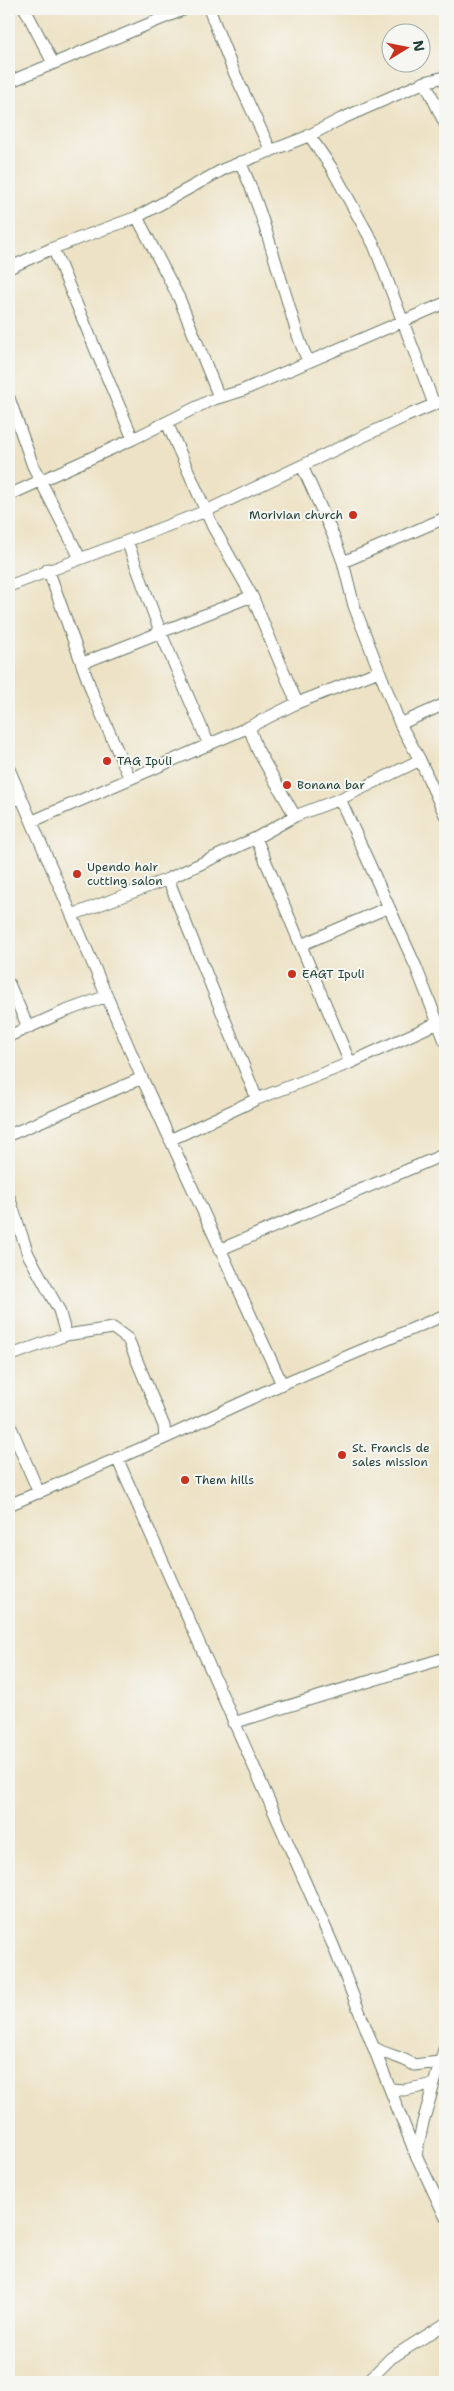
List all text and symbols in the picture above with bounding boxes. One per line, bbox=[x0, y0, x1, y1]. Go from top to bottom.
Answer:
north arrow bbox=[382, 22, 432, 72]
text: N bbox=[409, 39, 429, 53]
place label: Morivian church bbox=[249, 507, 343, 523]
marker: Morivian church bbox=[347, 509, 359, 521]
place label: TAG Ipuli bbox=[117, 753, 172, 769]
marker: TAG Ipuli bbox=[101, 755, 113, 767]
place label: Bonana bar bbox=[297, 777, 365, 793]
marker: Bonana bar bbox=[281, 779, 293, 791]
place label: Upendo hair cutting salon bbox=[87, 859, 163, 889]
marker: Upendo hair cutting salon bbox=[71, 868, 83, 880]
place label: EAGT Ipuli bbox=[302, 966, 365, 982]
marker: EAGT Ipuli bbox=[286, 968, 298, 980]
place label: St. Francis de sales mission bbox=[352, 1440, 430, 1470]
marker: St. Francis de sales mission bbox=[336, 1449, 348, 1461]
place label: Them hills bbox=[195, 1472, 254, 1488]
marker: Them hills bbox=[179, 1474, 191, 1486]

